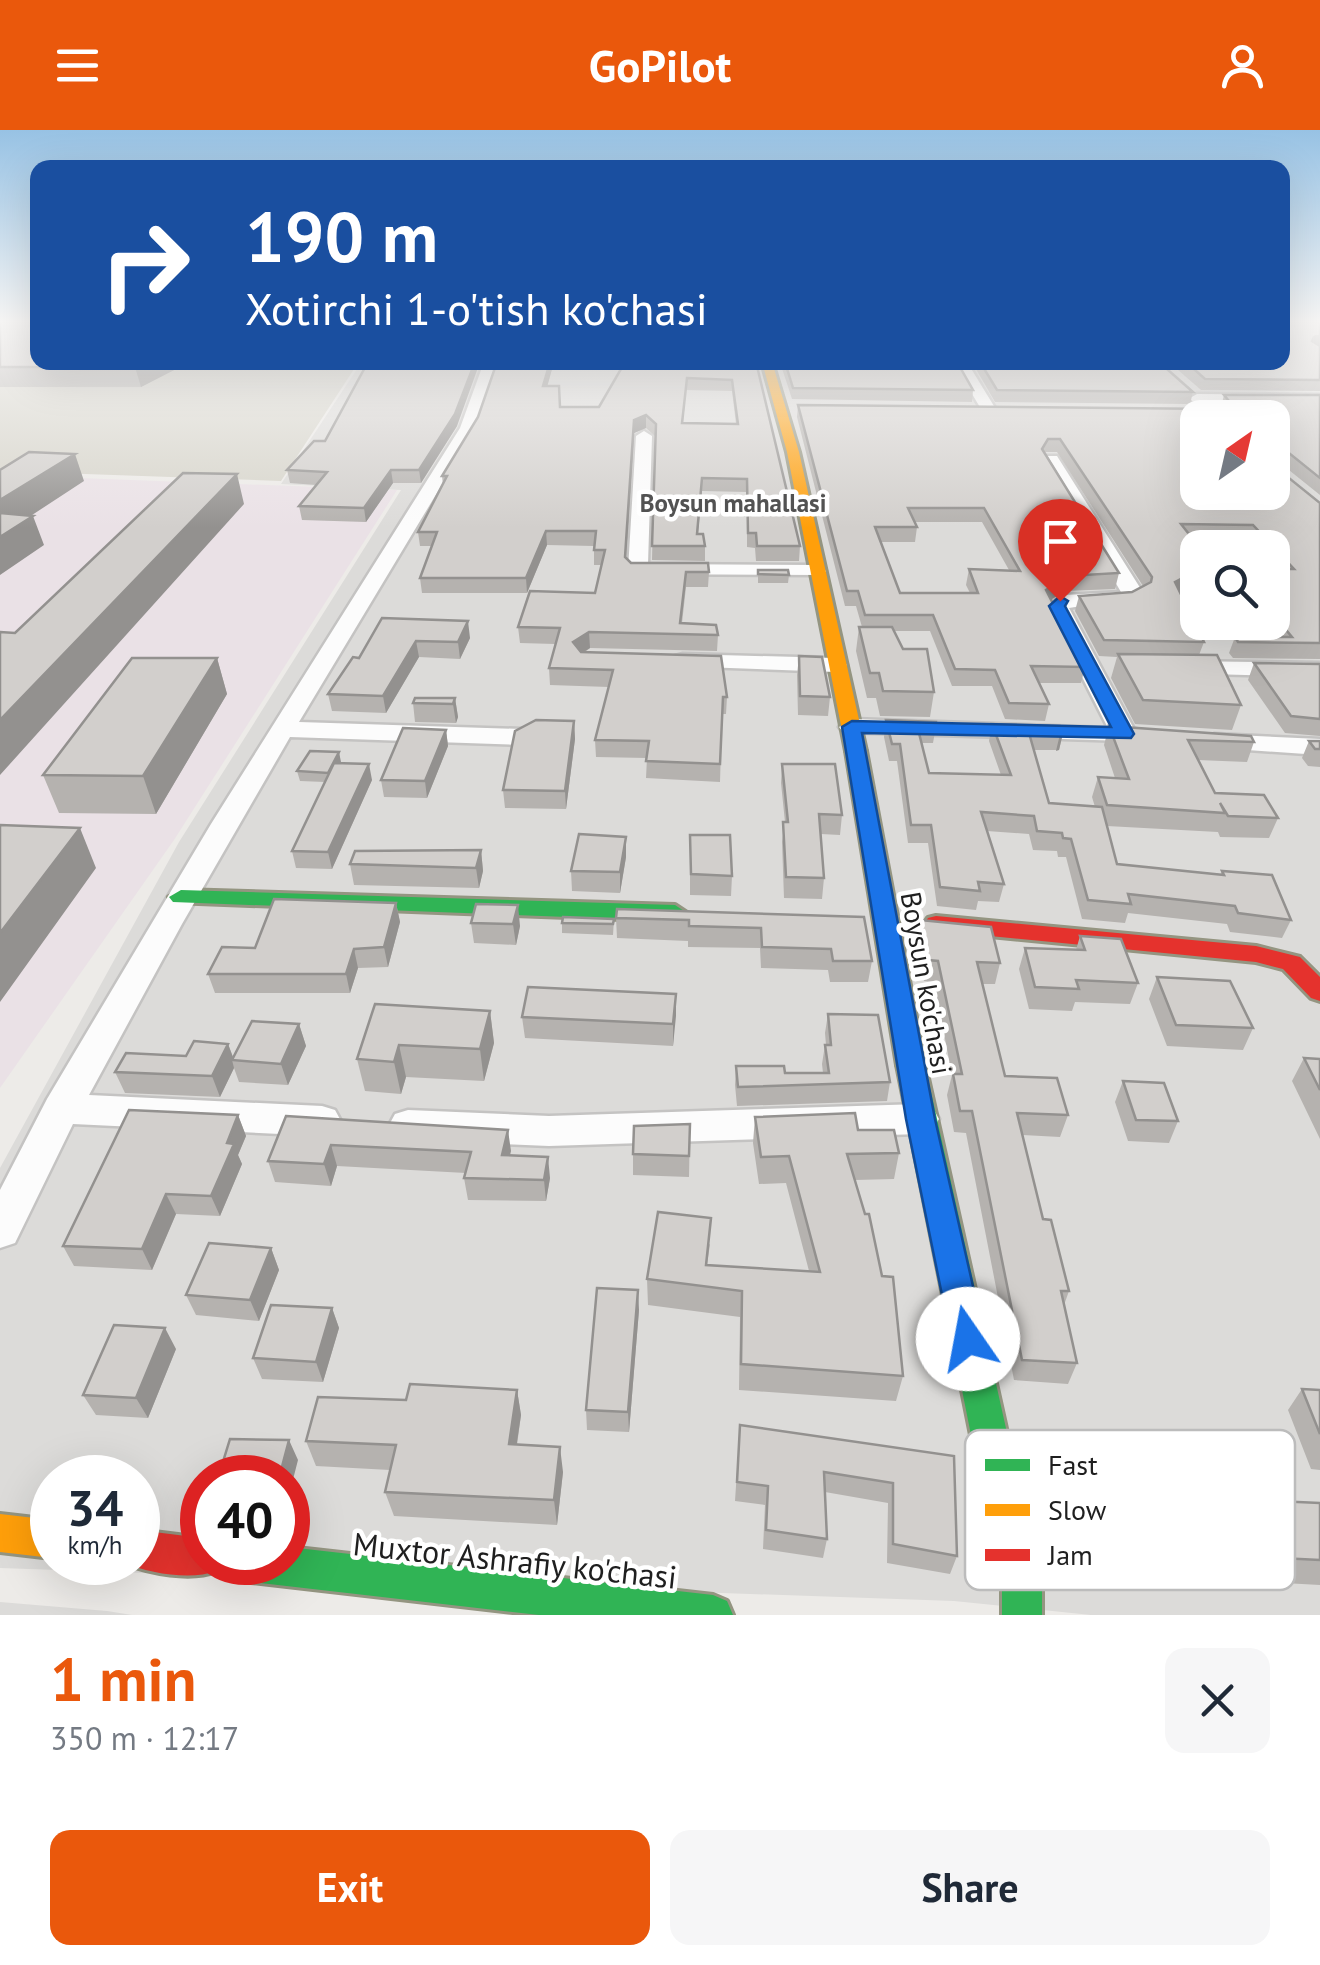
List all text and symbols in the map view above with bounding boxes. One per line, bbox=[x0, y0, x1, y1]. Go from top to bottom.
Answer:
text: GoPilot bbox=[589, 36, 731, 94]
icon: menu bbox=[50, 38, 105, 93]
icon: person bbox=[1215, 38, 1270, 93]
text: 190 m bbox=[245, 191, 438, 281]
icon: right bbox=[80, 200, 210, 330]
text: Xotirchi 1-o'tish ko'chasi bbox=[245, 279, 708, 337]
north arrow bbox=[1180, 400, 1290, 510]
map controls bbox=[1180, 400, 1290, 640]
district label: Boysun mahallasi bbox=[640, 487, 826, 519]
pin bbox=[1018, 499, 1103, 602]
icon: arrive bbox=[1033, 514, 1088, 569]
button: search bbox=[1180, 530, 1290, 640]
street label: Boysun ko'chasi bbox=[893, 889, 961, 1077]
position arrow bbox=[916, 1287, 1020, 1391]
legend bbox=[965, 1430, 1295, 1590]
text: Fast bbox=[1048, 1446, 1098, 1483]
speed limit sign: 40 bbox=[180, 1455, 310, 1585]
text: 34 bbox=[67, 1475, 123, 1540]
text: Slow bbox=[1048, 1491, 1107, 1528]
street label: Muxtor Ashrafiy ko'chasi bbox=[351, 1522, 679, 1598]
text: km/h bbox=[68, 1529, 122, 1561]
text: Jam bbox=[1047, 1536, 1093, 1573]
text: 1 min bbox=[50, 1640, 196, 1718]
button: close bbox=[1165, 1648, 1270, 1753]
text: 350 m · 12:17 bbox=[50, 1717, 239, 1759]
button: Exit bbox=[50, 1830, 650, 1945]
button: Share bbox=[670, 1830, 1270, 1945]

